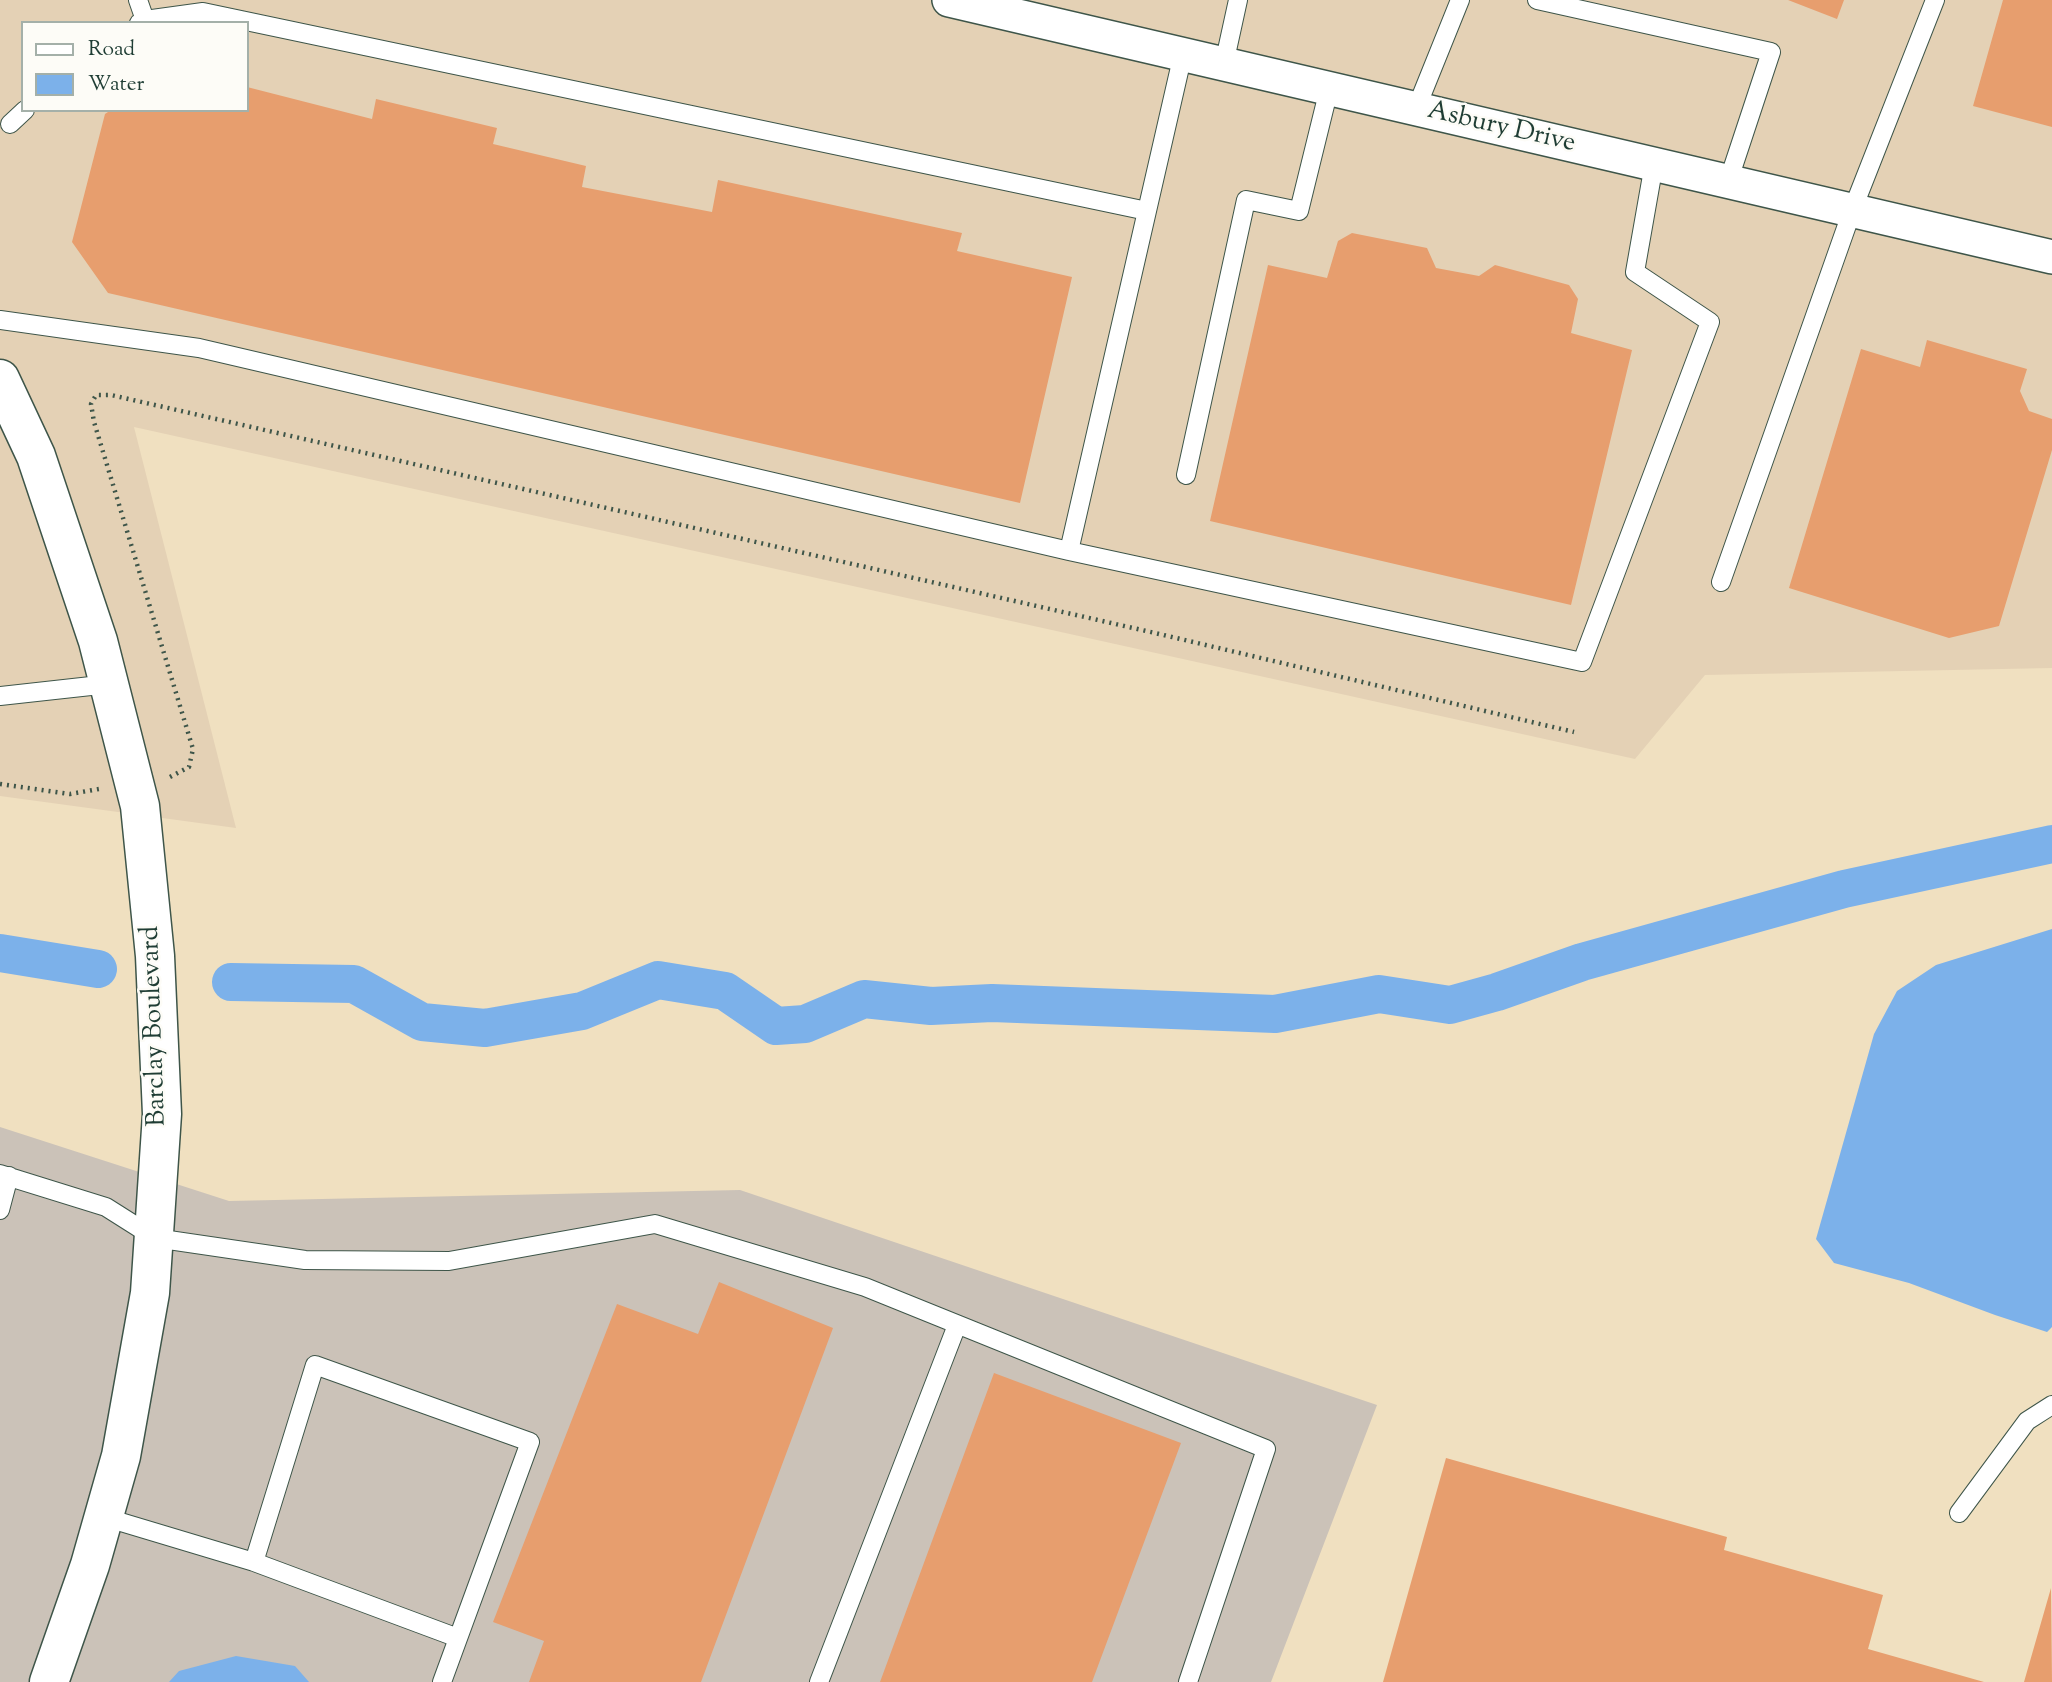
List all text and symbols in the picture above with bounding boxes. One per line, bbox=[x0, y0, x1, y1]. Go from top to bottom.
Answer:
legend bbox=[21, 21, 248, 112]
text: Road bbox=[88, 35, 135, 65]
text: Water bbox=[88, 70, 144, 100]
street label: Asbury Drive bbox=[1424, 97, 1578, 161]
street label: Barclay Boulevard bbox=[137, 925, 175, 1127]

